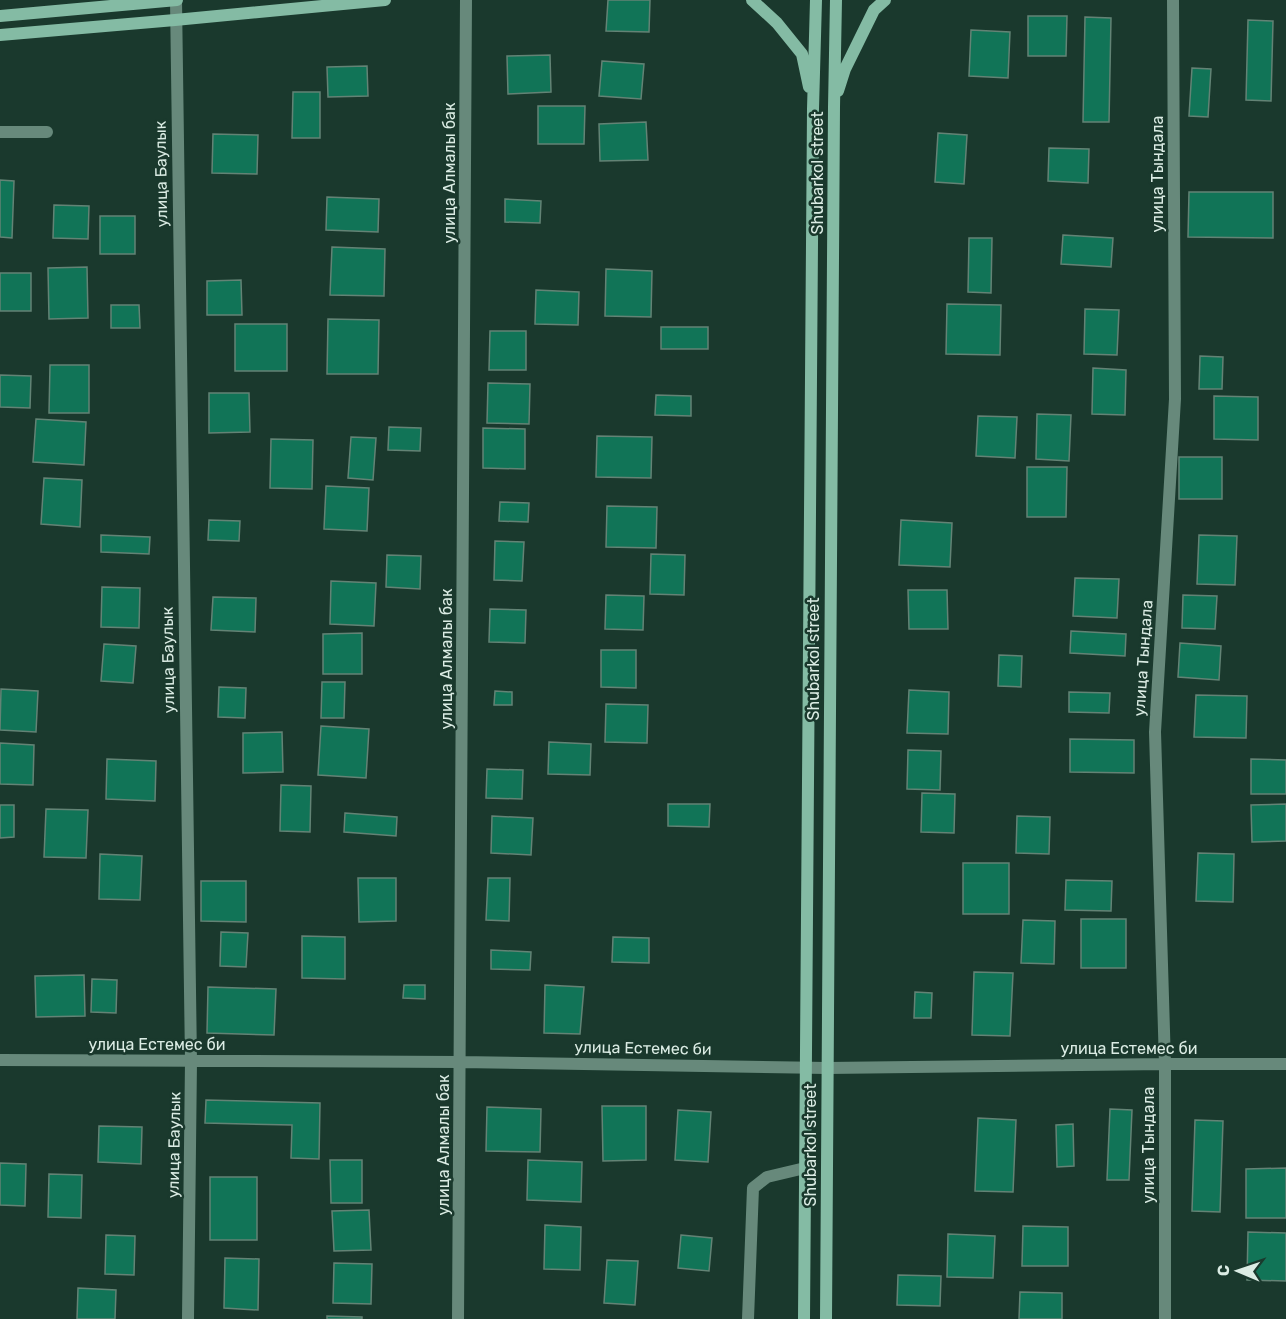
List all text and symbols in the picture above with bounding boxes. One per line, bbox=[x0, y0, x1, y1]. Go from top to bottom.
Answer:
street label: улица Алмалы бак bbox=[440, 102, 459, 243]
street label: Shubarkol street bbox=[808, 111, 827, 235]
street label: улица Тындала bbox=[1148, 116, 1167, 232]
street label: улица Баулык bbox=[151, 120, 171, 227]
street label: улица Алмалы бак bbox=[437, 588, 456, 729]
street label: Shubarkol street bbox=[804, 597, 823, 721]
street label: улица Тындала bbox=[1129, 599, 1157, 717]
street label: улица Баулык bbox=[158, 606, 178, 713]
street label: улица Естемес би bbox=[88, 1035, 226, 1054]
street label: улица Естемес би bbox=[574, 1037, 712, 1059]
street label: улица Естемес би bbox=[1060, 1039, 1198, 1058]
street label: улица Алмалы бак bbox=[434, 1074, 453, 1215]
street label: Shubarkol street bbox=[801, 1083, 820, 1207]
street label: улица Тындала bbox=[1139, 1087, 1158, 1203]
street label: улица Баулык bbox=[164, 1091, 184, 1198]
north arrow bbox=[1208, 1241, 1268, 1301]
text: С bbox=[1214, 1265, 1233, 1276]

